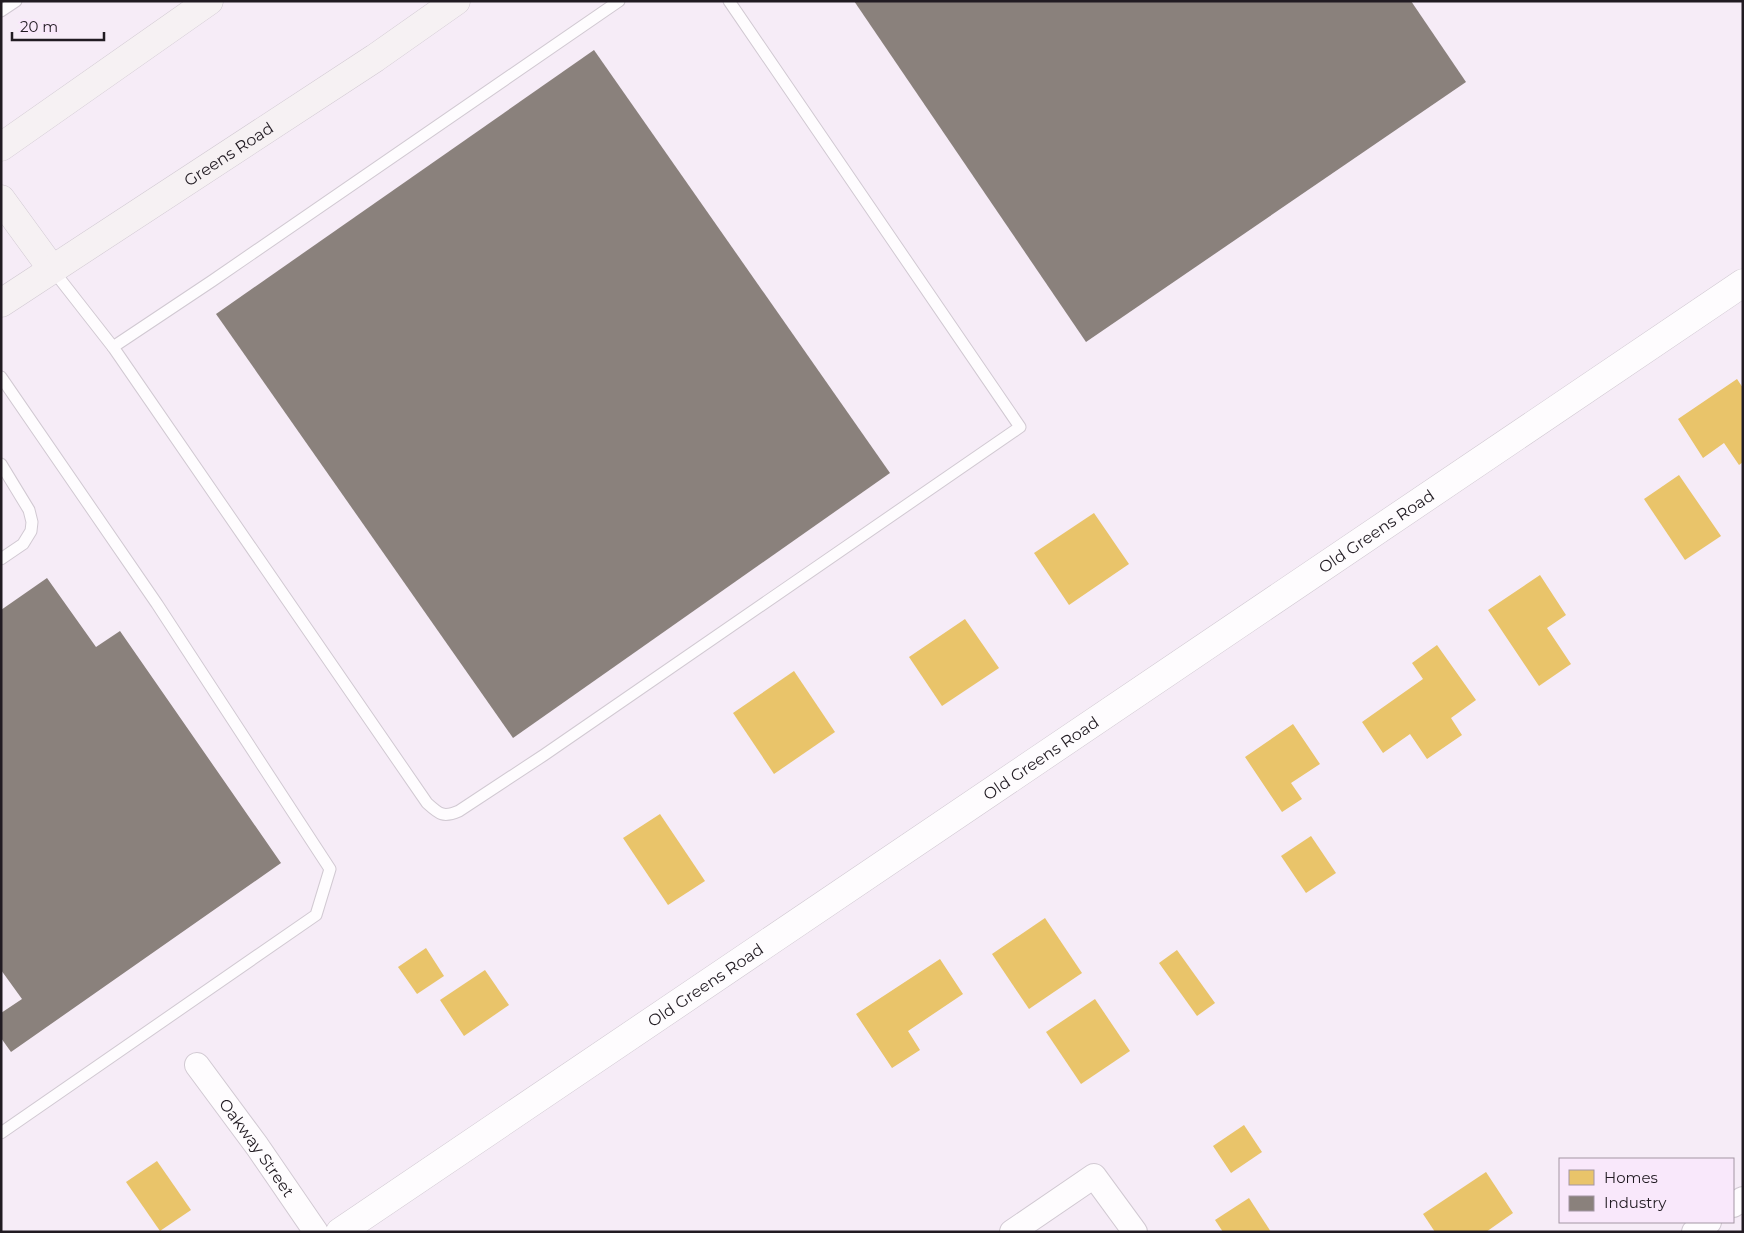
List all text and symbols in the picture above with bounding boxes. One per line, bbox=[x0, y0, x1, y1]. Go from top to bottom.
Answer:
scale bar bbox=[12, 10, 105, 42]
text: 20 m bbox=[20, 17, 58, 36]
street label: Greens Road bbox=[180, 118, 277, 190]
street label: Old Greens Road bbox=[1315, 485, 1438, 577]
street label: Old Greens Road bbox=[979, 712, 1102, 804]
street label: Old Greens Road bbox=[644, 939, 767, 1031]
street label: Oakway Street bbox=[215, 1095, 299, 1201]
legend bbox=[1559, 1158, 1734, 1223]
text: Homes bbox=[1604, 1168, 1658, 1187]
text: Industry bbox=[1604, 1193, 1667, 1212]

